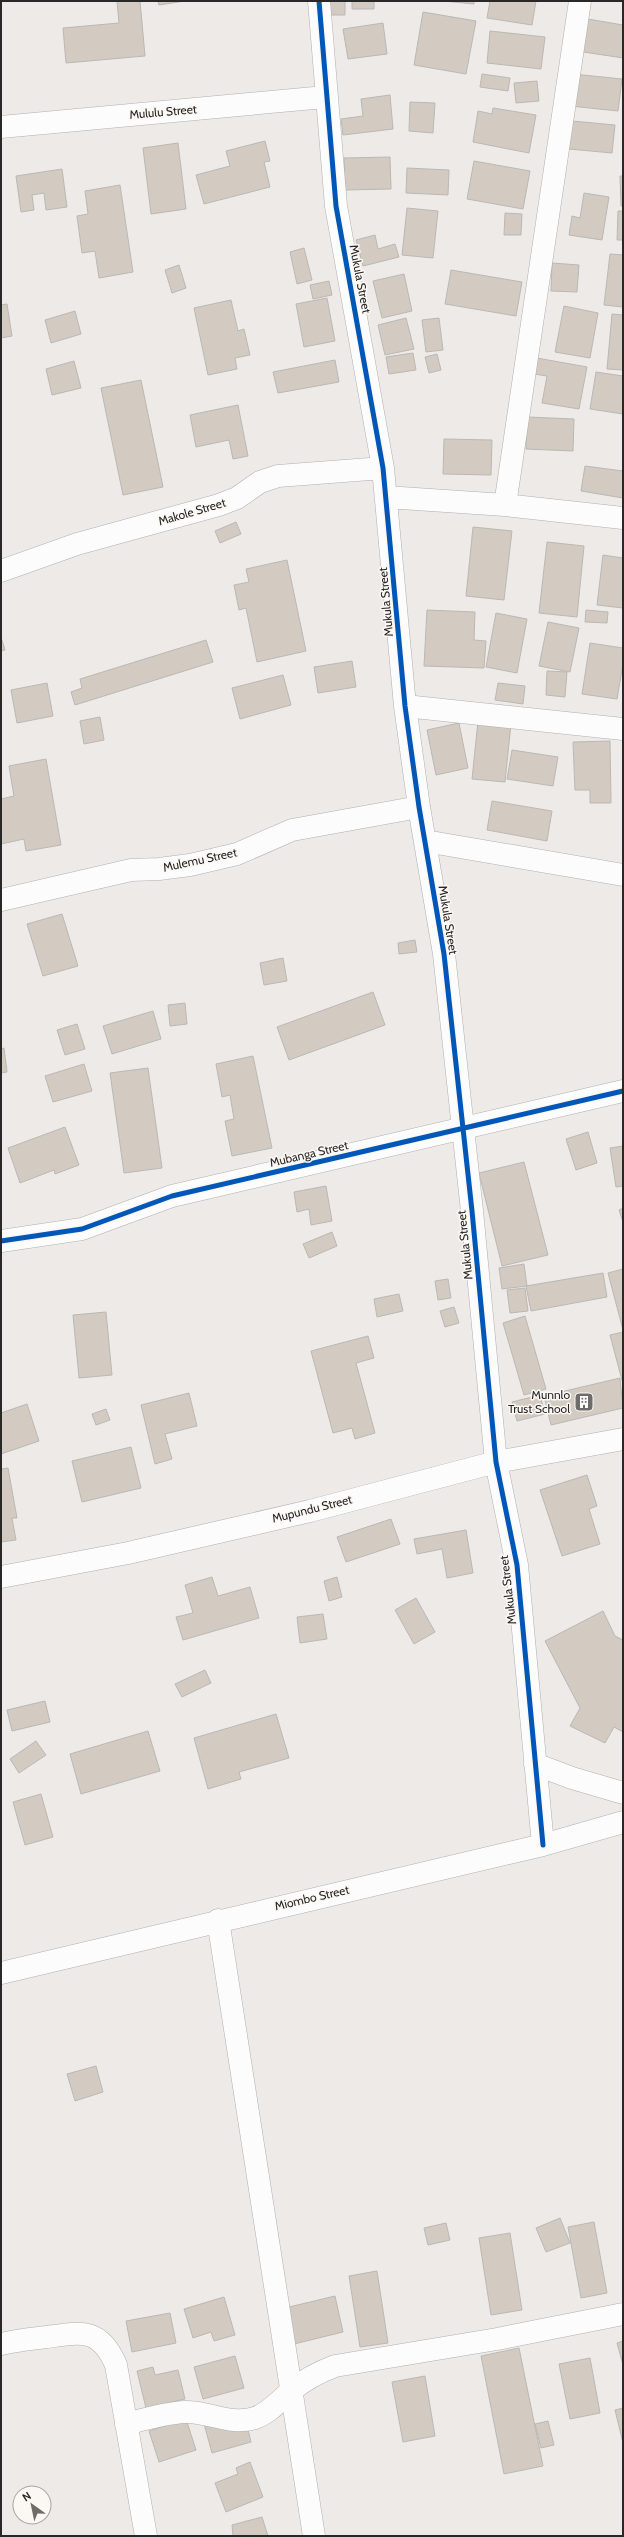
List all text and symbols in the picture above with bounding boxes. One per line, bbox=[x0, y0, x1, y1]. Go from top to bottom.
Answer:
street label: Mululu Street bbox=[129, 101, 197, 122]
street label: Mukula Street bbox=[346, 243, 375, 315]
street label: Makole Street bbox=[156, 495, 227, 528]
street label: Mukula Street bbox=[375, 567, 396, 637]
street label: Mulemu Street bbox=[162, 844, 238, 875]
street label: Mukula Street bbox=[436, 884, 461, 956]
street label: Mubanga Street bbox=[268, 1137, 350, 1170]
street label: Mukula Street bbox=[453, 1210, 476, 1280]
place label: Munnlo Trust School bbox=[508, 1387, 570, 1416]
building icon: Munnlo Trust School bbox=[573, 1391, 595, 1413]
street label: Mupundu Street bbox=[270, 1491, 354, 1526]
street label: Mukula Street bbox=[496, 1555, 519, 1626]
street label: Miombo Street bbox=[273, 1882, 351, 1913]
north arrow bbox=[12, 2485, 52, 2525]
text: N bbox=[19, 2489, 34, 2505]

